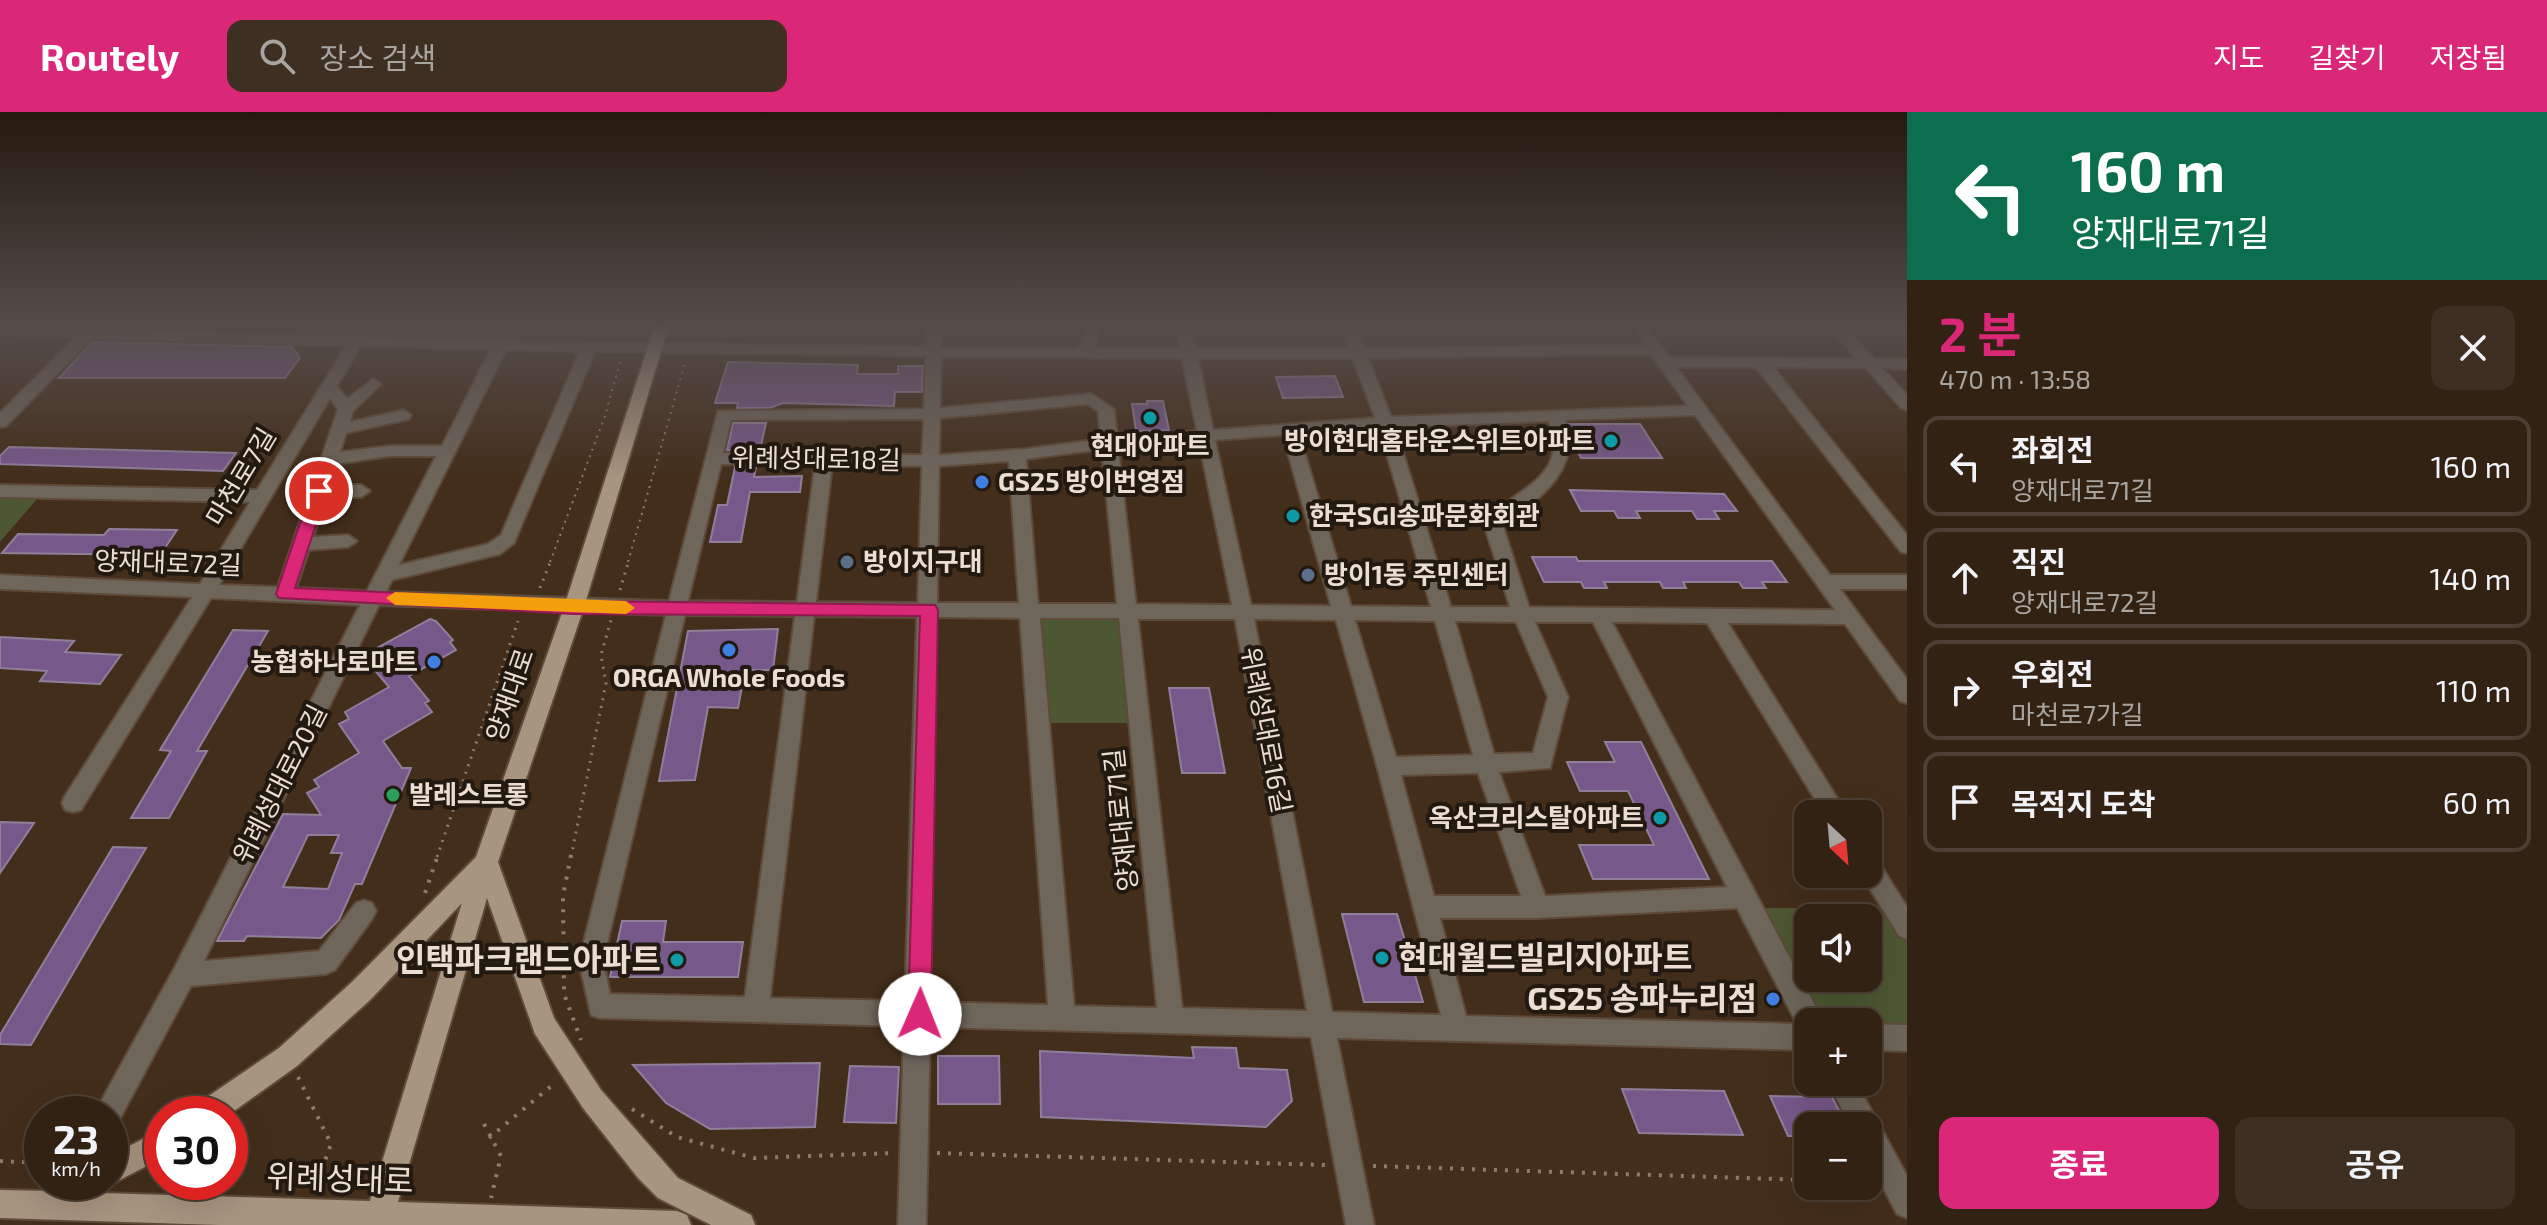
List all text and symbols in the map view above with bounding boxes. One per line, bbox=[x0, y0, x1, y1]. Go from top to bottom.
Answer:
search box bbox=[227, 20, 787, 92]
text: Routely bbox=[40, 33, 179, 79]
icon: search bbox=[255, 34, 299, 78]
text: 장소 검색 bbox=[319, 39, 436, 75]
text: 지도 bbox=[2213, 40, 2264, 74]
text: 길찾기 bbox=[2308, 40, 2386, 74]
text: 저장됨 bbox=[2430, 40, 2507, 74]
text: 160 m bbox=[2071, 136, 2225, 203]
icon: left bbox=[1939, 144, 2043, 248]
text: 양재대로71길 bbox=[2071, 210, 2269, 253]
text: 2 분 bbox=[1939, 304, 2021, 362]
button: close bbox=[2431, 306, 2515, 390]
text: 470 m · 13:58 bbox=[1939, 363, 2091, 394]
marker: 현대아파트 bbox=[1141, 409, 1159, 427]
street label: 마천로7길 bbox=[198, 422, 281, 531]
place label: 방이현대홈타운스위트아파트 bbox=[1284, 424, 1595, 455]
place label: 현대아파트 bbox=[1090, 429, 1210, 460]
text: 좌회전 bbox=[2011, 431, 2094, 467]
marker: 방이현대홈타운스위트아파트 bbox=[1602, 432, 1620, 450]
street label: 위례성대로18길 bbox=[731, 441, 901, 474]
icon: left bbox=[1943, 444, 1987, 488]
text: 160 m bbox=[2431, 448, 2511, 484]
pin bbox=[285, 457, 353, 525]
place label: GS25 방이번영점 bbox=[998, 465, 1185, 496]
icon: arrive bbox=[297, 469, 341, 513]
marker: GS25 방이번영점 bbox=[973, 473, 991, 491]
text: 양재대로71길 bbox=[2011, 474, 2154, 505]
place label: 한국SGI송파문화회관 bbox=[1309, 499, 1540, 530]
marker: 한국SGI송파문화회관 bbox=[1284, 507, 1302, 525]
street label: 양재대로72길 bbox=[94, 543, 242, 580]
text: 직진 bbox=[2011, 543, 2066, 579]
place label: 방이지구대 bbox=[863, 545, 983, 576]
marker: 방이지구대 bbox=[838, 553, 856, 571]
icon: ahead bbox=[1943, 556, 1987, 600]
place label: 방이1동 주민센터 bbox=[1324, 558, 1508, 589]
text: 140 m bbox=[2430, 560, 2511, 596]
marker: 방이1동 주민센터 bbox=[1299, 566, 1317, 584]
text: 양재대로72길 bbox=[2011, 586, 2159, 617]
marker: ORGA Whole Foods bbox=[720, 641, 738, 659]
street label: 양재대로 bbox=[478, 644, 539, 745]
street label: 위례성대로16길 bbox=[1236, 644, 1299, 815]
place label: 농협하나로마트 bbox=[251, 645, 418, 676]
marker: 농협하나로마트 bbox=[425, 653, 443, 671]
text: 우회전 bbox=[2011, 655, 2094, 691]
place label: ORGA Whole Foods bbox=[613, 661, 845, 692]
icon: right bbox=[1943, 668, 1987, 712]
text: 110 m bbox=[2436, 672, 2511, 708]
text: 마천로7가길 bbox=[2011, 698, 2144, 729]
street label: 위례성대로20길 bbox=[225, 699, 332, 868]
street label: 양재대로71길 bbox=[1097, 747, 1142, 893]
place label: 발레스트롱 bbox=[409, 778, 529, 809]
icon: arrive bbox=[1943, 780, 1987, 824]
text: 60 m bbox=[2443, 784, 2511, 820]
text: 목적지 도착 bbox=[2011, 785, 2155, 821]
marker: 발레스트롱 bbox=[384, 786, 402, 804]
north arrow bbox=[1794, 800, 1882, 888]
map controls bbox=[1794, 800, 1882, 1200]
place label: 옥산크리스탈아파트 bbox=[1429, 801, 1644, 832]
marker: 옥산크리스탈아파트 bbox=[1651, 809, 1669, 827]
button: sound bbox=[1794, 904, 1882, 992]
place label: 현대월드빌리지아파트 bbox=[1398, 937, 1692, 975]
place label: 인택파크랜드아파트 bbox=[396, 939, 661, 977]
marker: 현대월드빌리지아파트 bbox=[1373, 949, 1391, 967]
marker: 인택파크랜드아파트 bbox=[668, 951, 686, 969]
position arrow bbox=[878, 972, 962, 1056]
place label: GS25 송파누리점 bbox=[1527, 978, 1757, 1016]
marker: GS25 송파누리점 bbox=[1764, 990, 1782, 1008]
button: + bbox=[1794, 1008, 1882, 1096]
speed limit sign: 30 bbox=[144, 1096, 248, 1200]
button: − bbox=[1794, 1112, 1882, 1200]
text: 23 bbox=[53, 1114, 99, 1162]
button: 종료 bbox=[1939, 1117, 2219, 1209]
button: 공유 bbox=[2235, 1117, 2515, 1209]
street label: 위례성대로 bbox=[266, 1155, 414, 1199]
text: km/h bbox=[51, 1156, 101, 1180]

